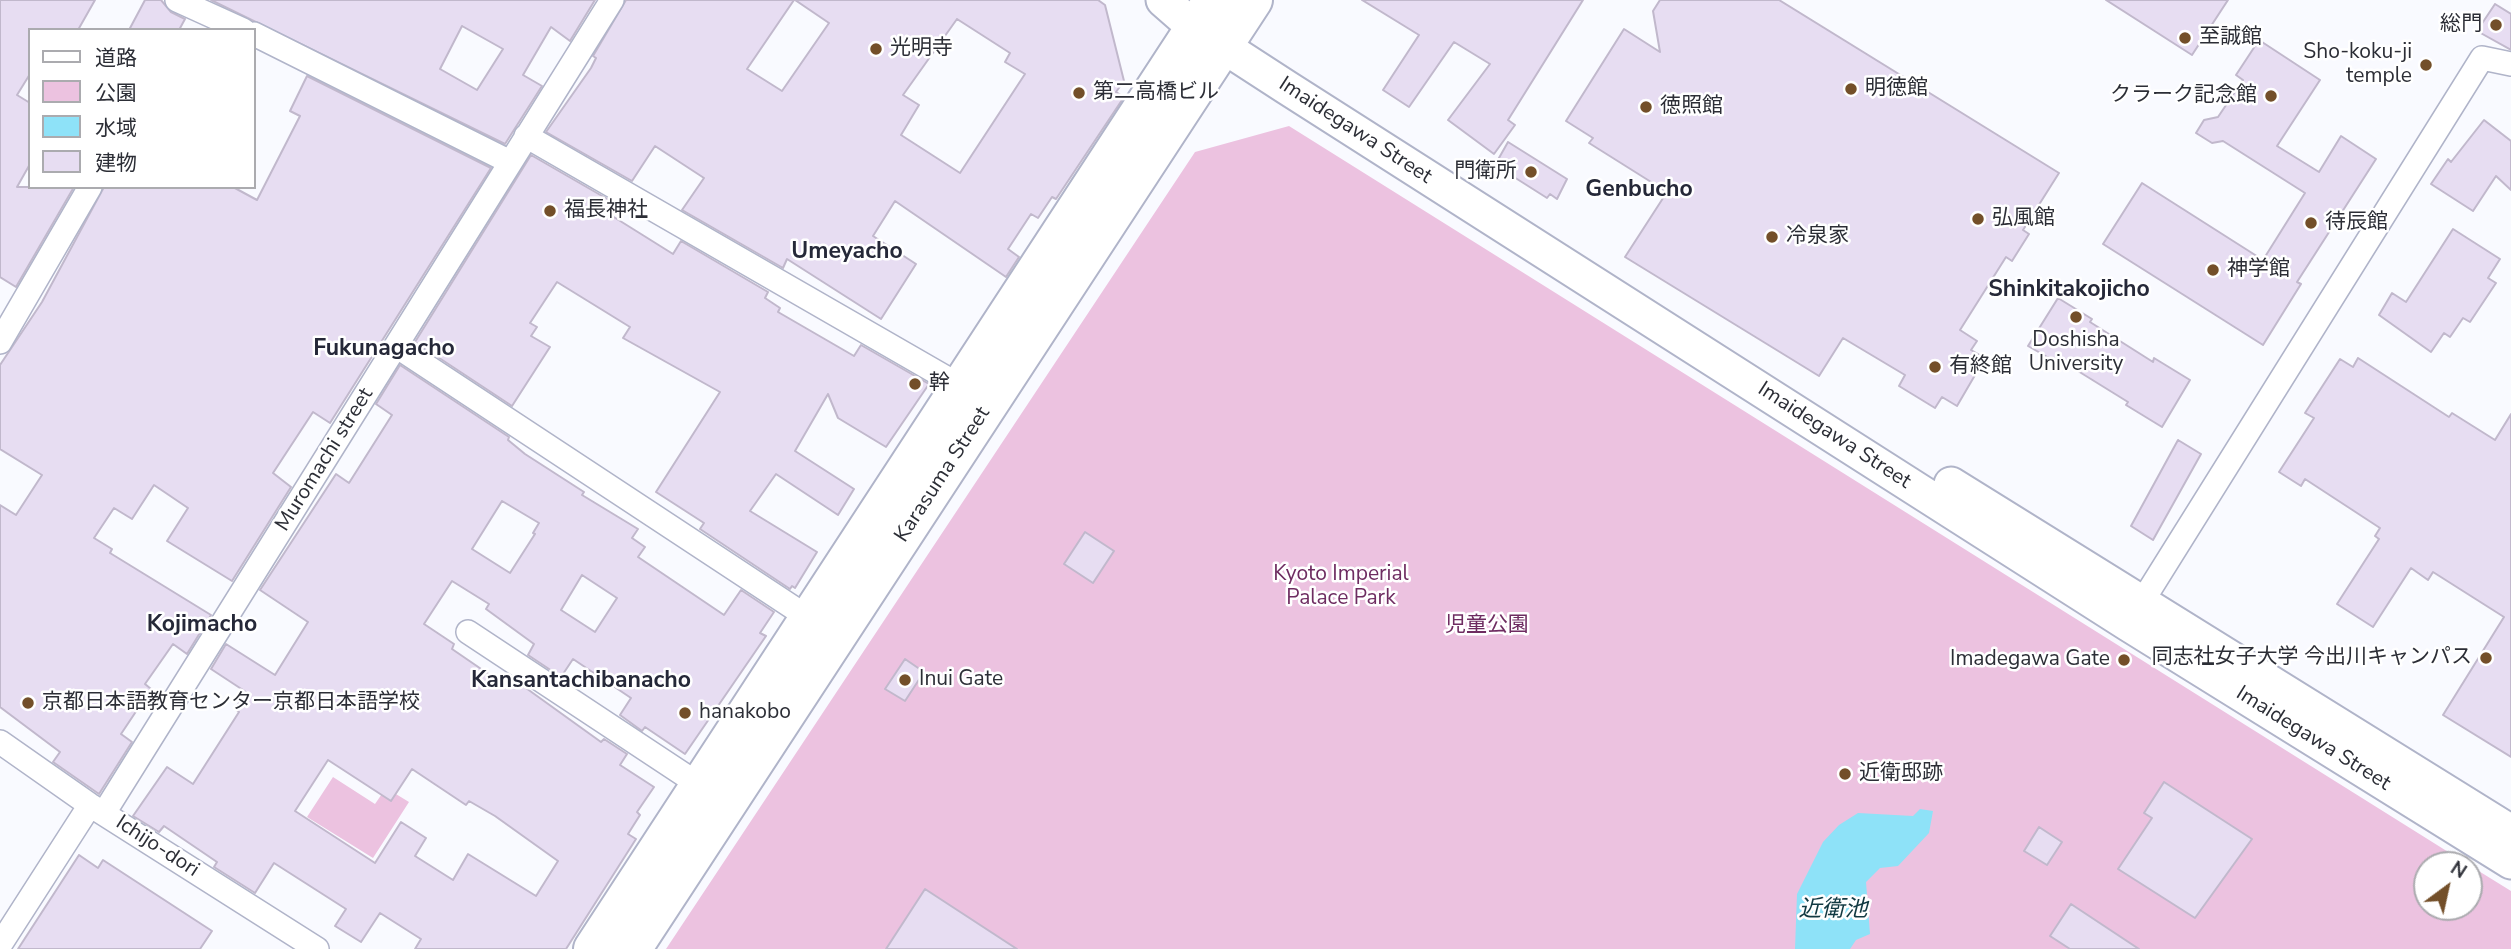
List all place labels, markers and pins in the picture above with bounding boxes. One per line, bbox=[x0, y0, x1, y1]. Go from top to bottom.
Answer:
place label: 総門 bbox=[2440, 12, 2482, 38]
marker: 総門 bbox=[2488, 17, 2504, 33]
place label: 至誠館 bbox=[2199, 25, 2262, 51]
marker: 至誠館 bbox=[2177, 30, 2193, 46]
place label: 光明寺 bbox=[890, 36, 953, 62]
place label: Sho-koku-ji temple bbox=[2303, 40, 2412, 90]
marker: 光明寺 bbox=[868, 41, 884, 57]
marker: Sho-koku-ji temple bbox=[2418, 57, 2434, 73]
place label: 明徳館 bbox=[1865, 76, 1928, 102]
place label: 第二高橋ビル bbox=[1093, 80, 1219, 106]
marker: 明徳館 bbox=[1843, 81, 1859, 97]
place label: クラーク記念館 bbox=[2110, 83, 2257, 109]
marker: 第二高橋ビル bbox=[1071, 85, 1087, 101]
marker: クラーク記念館 bbox=[2263, 88, 2279, 104]
place label: 徳照館 bbox=[1660, 94, 1723, 120]
marker: 徳照館 bbox=[1638, 99, 1654, 115]
place label: 門衛所 bbox=[1454, 159, 1517, 185]
marker: 門衛所 bbox=[1523, 164, 1539, 180]
place label: 福長神社 bbox=[564, 198, 648, 224]
marker: 福長神社 bbox=[542, 203, 558, 219]
place label: 弘風館 bbox=[1992, 206, 2055, 232]
place label: 待辰館 bbox=[2325, 210, 2388, 236]
marker: 弘風館 bbox=[1970, 211, 1986, 227]
marker: 待辰館 bbox=[2303, 215, 2319, 231]
place label: 冷泉家 bbox=[1786, 224, 1849, 250]
marker: 冷泉家 bbox=[1764, 229, 1780, 245]
place label: 神学館 bbox=[2227, 257, 2290, 283]
marker: 神学館 bbox=[2205, 262, 2221, 278]
marker: Doshisha University bbox=[2068, 309, 2084, 325]
place label: Doshisha University bbox=[2029, 328, 2123, 378]
place label: 有終館 bbox=[1949, 354, 2012, 380]
marker: 有終館 bbox=[1927, 359, 1943, 375]
place label: 幹 bbox=[929, 371, 950, 397]
marker: 幹 bbox=[907, 376, 923, 392]
place label: 同志社女子大学 今出川キャンパス bbox=[2152, 645, 2472, 671]
place label: Imadegawa Gate bbox=[1950, 647, 2110, 673]
marker: 同志社女子大学 今出川キャンパス bbox=[2478, 650, 2494, 666]
marker: Imadegawa Gate bbox=[2116, 652, 2132, 668]
place label: Inui Gate bbox=[919, 667, 1003, 693]
marker: Inui Gate bbox=[897, 672, 913, 688]
place label: 京都日本語教育センター京都日本語学校 bbox=[42, 690, 420, 716]
marker: 京都日本語教育センター京都日本語学校 bbox=[20, 695, 36, 711]
place label: hanakobo bbox=[699, 700, 791, 726]
marker: hanakobo bbox=[677, 705, 693, 721]
place label: 近衛邸跡 bbox=[1859, 761, 1943, 787]
marker: 近衛邸跡 bbox=[1837, 766, 1853, 782]

